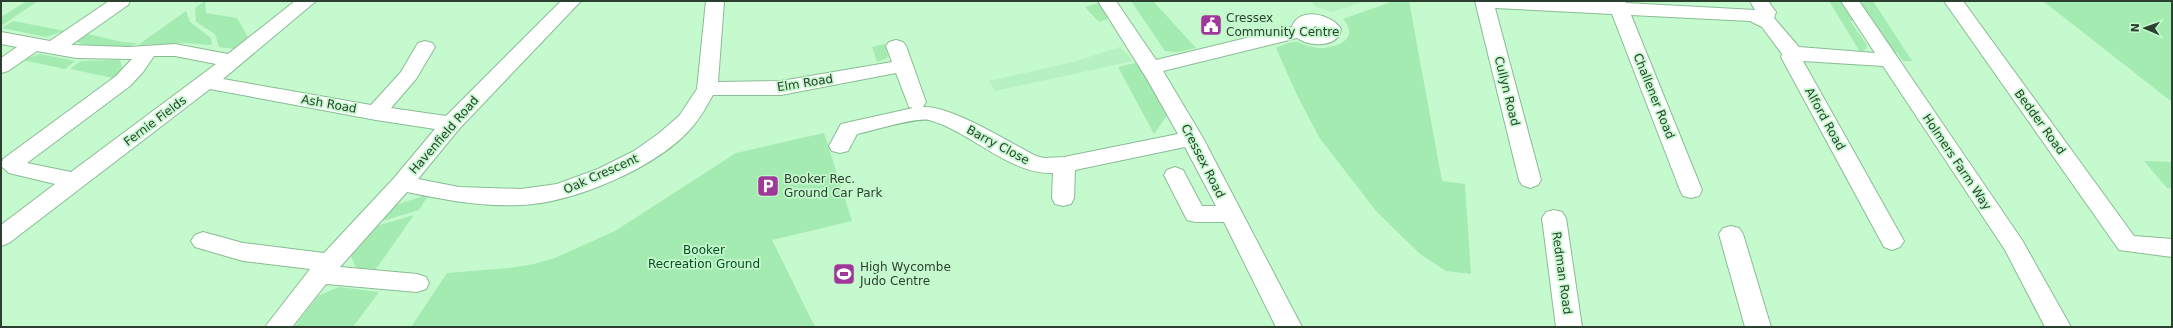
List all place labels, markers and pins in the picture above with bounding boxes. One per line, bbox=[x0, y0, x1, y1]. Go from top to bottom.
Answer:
place label: Cressex Community Centre bbox=[1226, 11, 1339, 39]
public building icon: Cressex Community Centre bbox=[1198, 12, 1224, 38]
place label: Booker Rec. Ground Car Park bbox=[784, 172, 882, 200]
parking icon: Booker Rec. Ground Car Park bbox=[755, 173, 781, 199]
place label: High Wycombe Judo Centre bbox=[859, 260, 951, 288]
sports icon: High Wycombe Judo Centre bbox=[831, 261, 857, 287]

